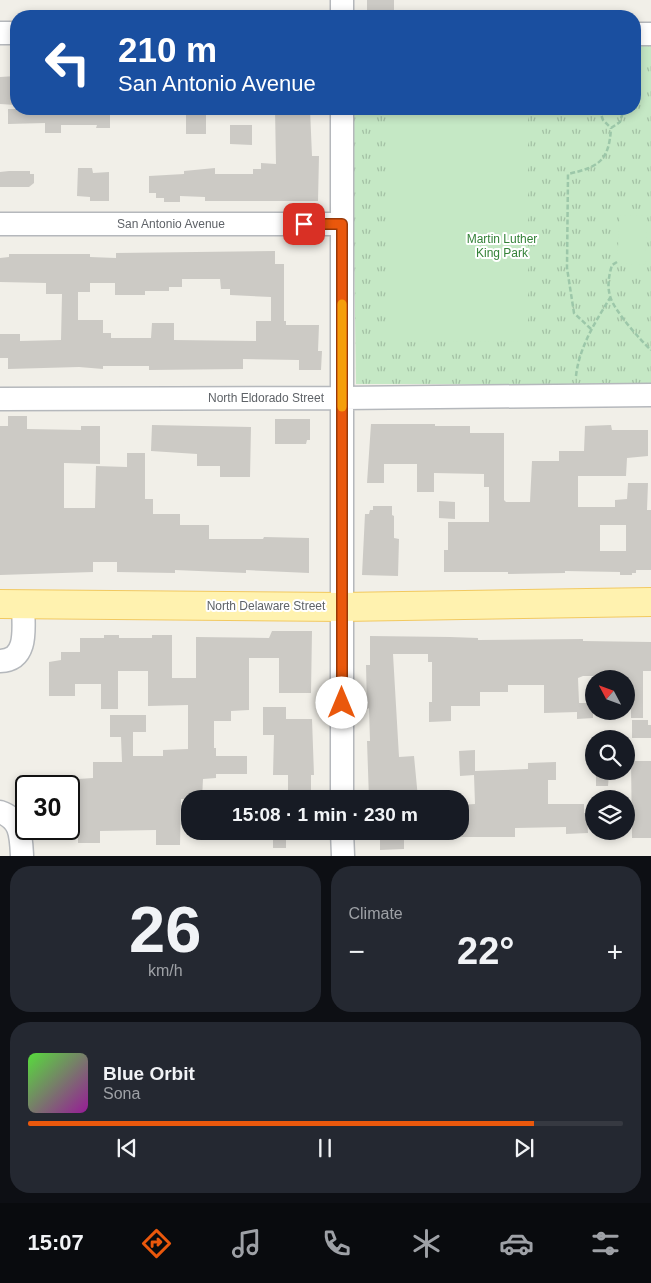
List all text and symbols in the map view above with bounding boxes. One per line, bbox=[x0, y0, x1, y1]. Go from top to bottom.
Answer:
icon: left bbox=[35, 30, 100, 95]
text: 210 m bbox=[118, 30, 217, 69]
text: San Antonio Avenue bbox=[118, 71, 316, 96]
pin bbox=[283, 203, 325, 245]
icon: arrive bbox=[290, 210, 318, 238]
street label: San Antonio Avenue bbox=[117, 217, 225, 231]
park label: Martin Luther King Park bbox=[467, 232, 537, 260]
street label: North Eldorado Street bbox=[208, 391, 325, 405]
street label: North Delaware Street bbox=[207, 599, 326, 613]
north arrow bbox=[585, 670, 635, 720]
map controls bbox=[585, 670, 635, 840]
position arrow bbox=[315, 676, 367, 728]
button: search bbox=[585, 730, 635, 780]
speed limit sign: 30 bbox=[15, 775, 80, 840]
button: layers bbox=[585, 790, 635, 840]
text: 15:08 · 1 min · 230 m bbox=[232, 804, 418, 825]
text: 26 bbox=[129, 893, 201, 966]
text: Climate bbox=[349, 905, 403, 922]
text: 22° bbox=[457, 930, 514, 972]
text: − bbox=[349, 936, 365, 967]
text: + bbox=[607, 936, 623, 967]
text: km/h bbox=[148, 962, 183, 979]
text: Blue Orbit bbox=[103, 1063, 195, 1084]
text: Sona bbox=[103, 1085, 140, 1102]
icon: previous bbox=[113, 1134, 141, 1162]
icon: pause bbox=[311, 1134, 339, 1162]
icon: next bbox=[510, 1134, 538, 1162]
icon: directions bbox=[139, 1226, 174, 1261]
icon: music bbox=[229, 1226, 264, 1261]
icon: phone bbox=[319, 1226, 354, 1261]
icon: climate bbox=[409, 1226, 444, 1261]
icon: car bbox=[499, 1226, 534, 1261]
icon: filters bbox=[588, 1226, 623, 1261]
text: 15:07 bbox=[27, 1230, 84, 1255]

